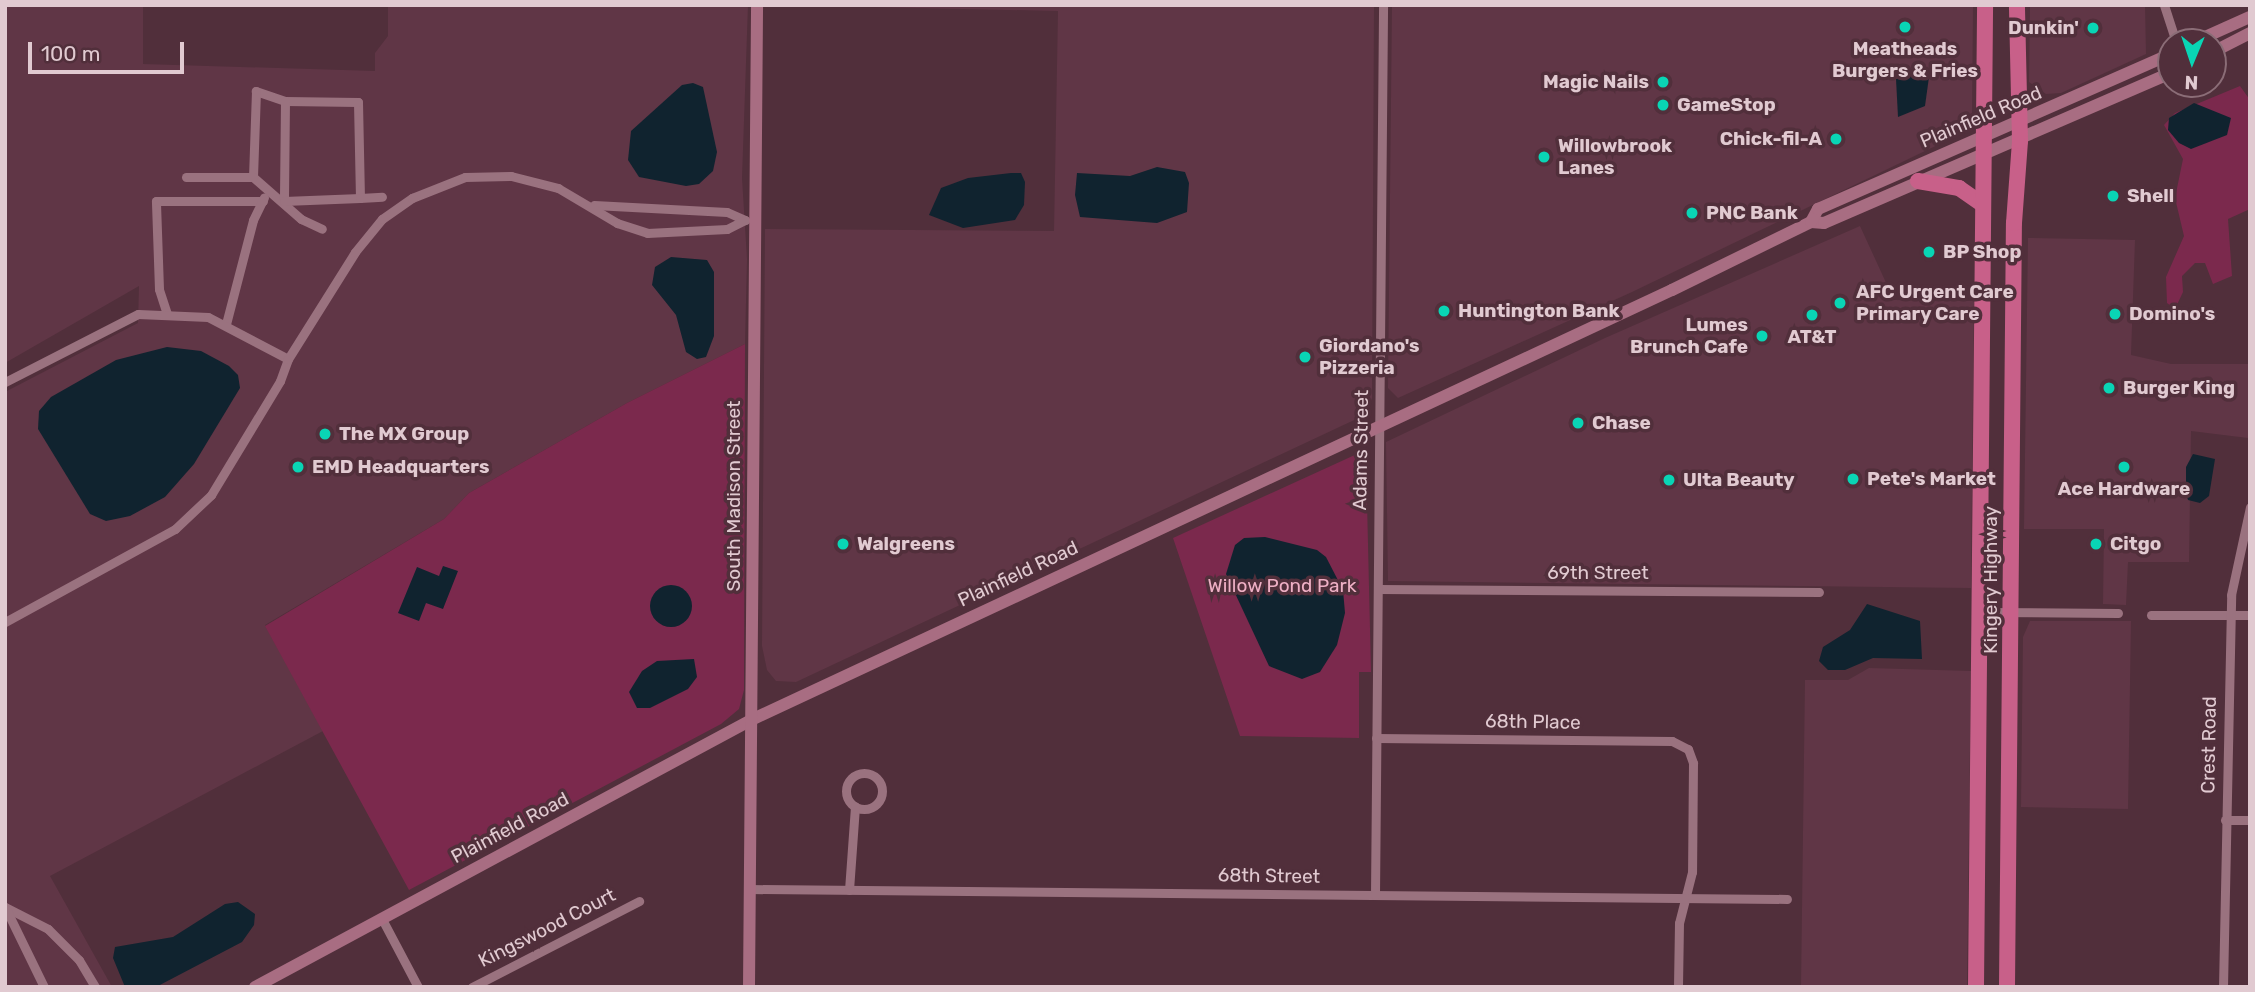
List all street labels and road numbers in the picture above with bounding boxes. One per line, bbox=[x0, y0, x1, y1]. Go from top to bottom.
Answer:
street label: Plainfield Road bbox=[1917, 81, 2045, 153]
street label: Adams Street bbox=[1349, 390, 1373, 510]
street label: South Madison Street bbox=[723, 401, 745, 591]
street label: Kingery Highway bbox=[1980, 506, 2002, 654]
street label: Plainfield Road bbox=[954, 536, 1082, 612]
street label: 69th Street bbox=[1547, 562, 1649, 584]
street label: Crest Road bbox=[2197, 696, 2221, 794]
street label: 68th Place bbox=[1485, 710, 1581, 734]
street label: Plainfield Road bbox=[447, 787, 573, 869]
street label: 68th Street bbox=[1218, 864, 1320, 888]
street label: Kingswood Court bbox=[475, 884, 619, 972]

